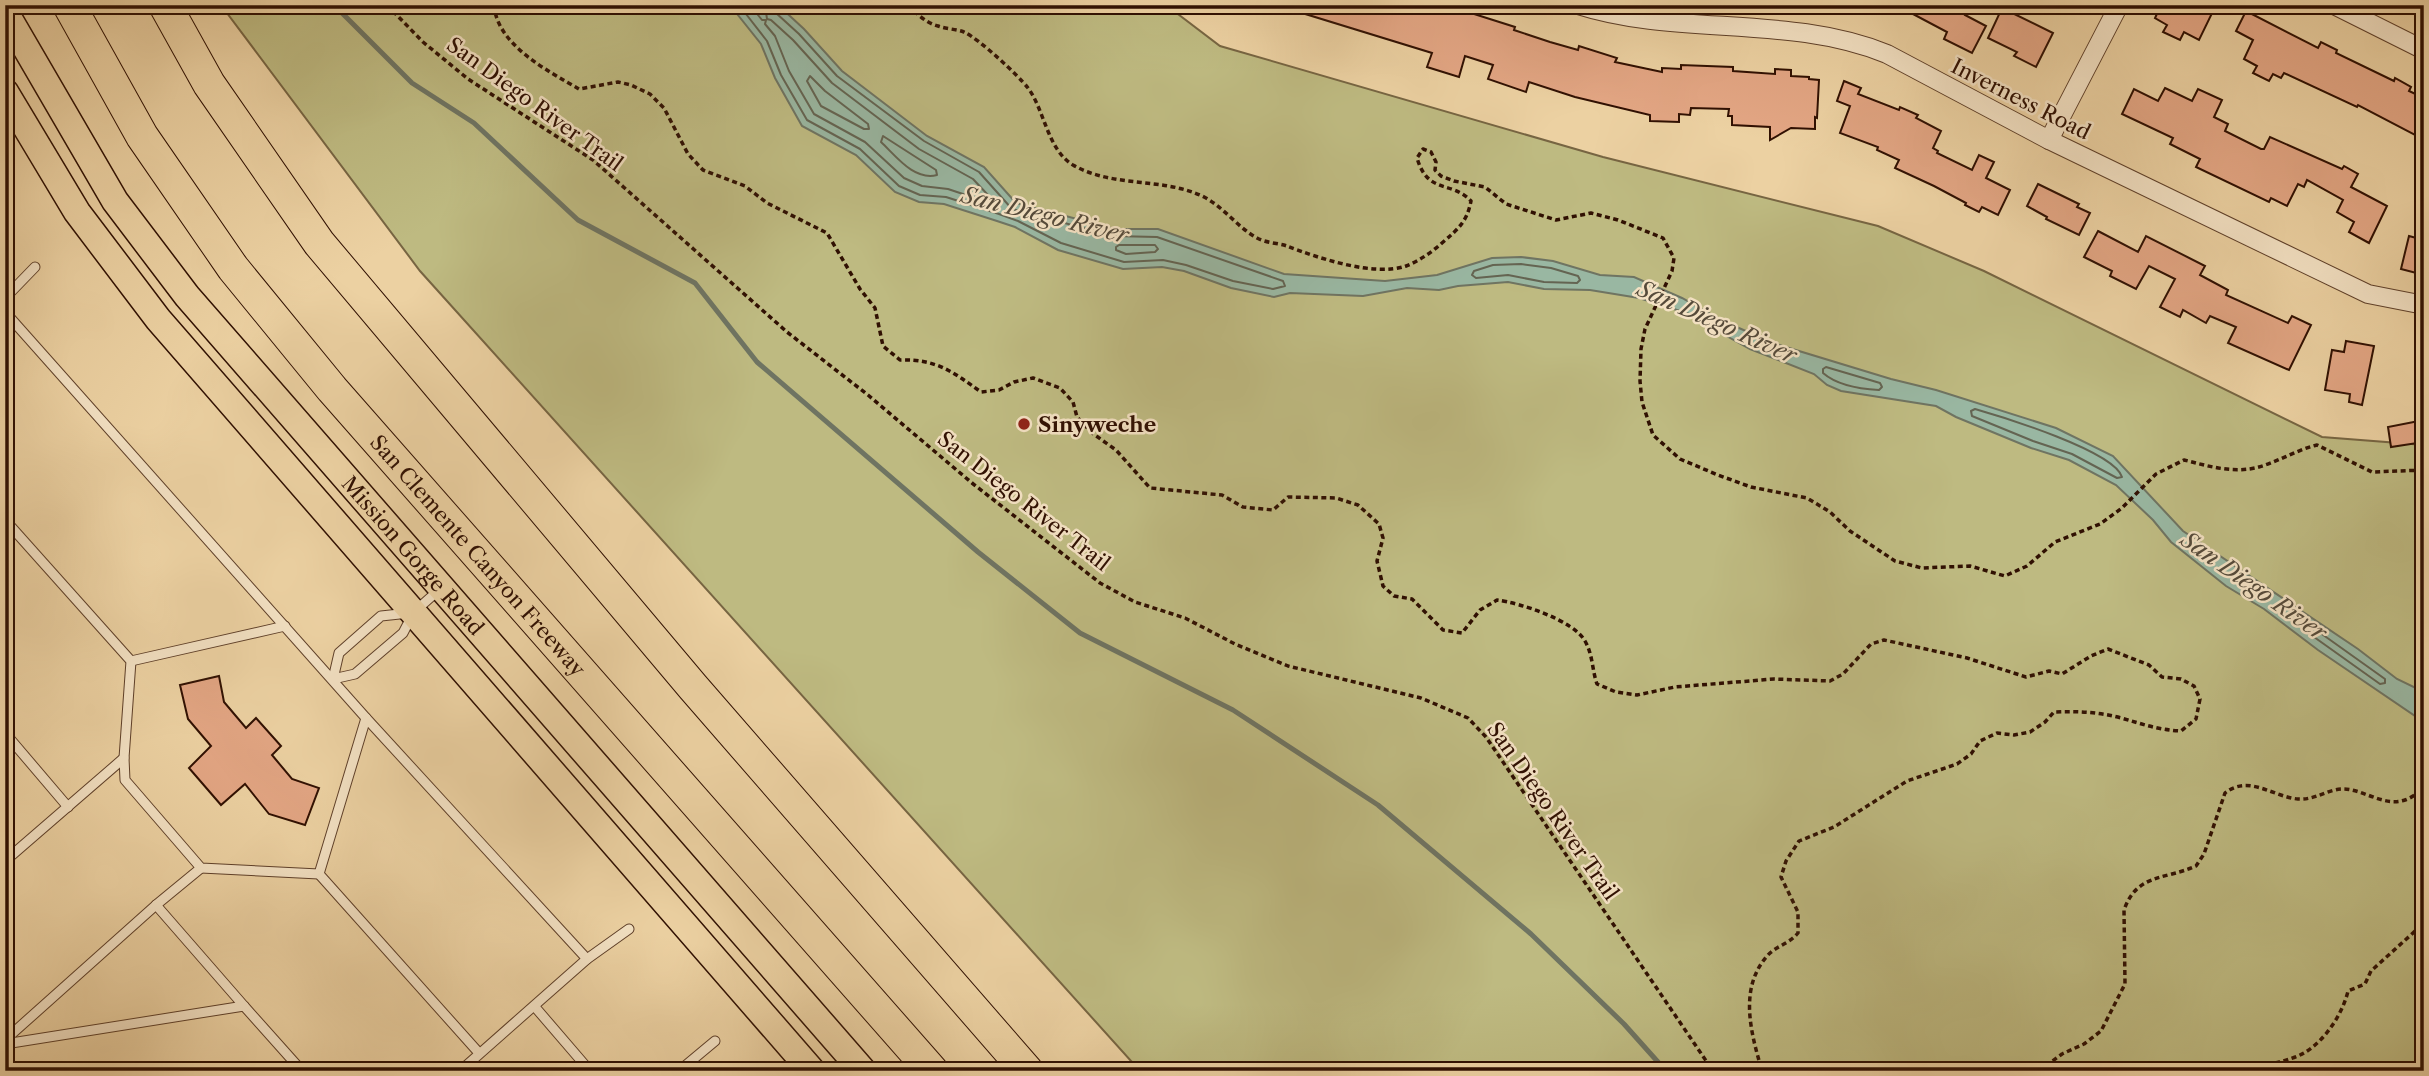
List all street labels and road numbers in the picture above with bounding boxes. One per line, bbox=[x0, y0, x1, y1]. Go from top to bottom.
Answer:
street label: San Diego River Trail bbox=[442, 32, 628, 176]
street label: Inverness Road bbox=[1947, 53, 2095, 145]
street label: San Diego River Trail bbox=[933, 426, 1115, 576]
street label: San Clemente Canyon Freeway bbox=[365, 429, 591, 681]
street label: Mission Gorge Road bbox=[337, 471, 489, 640]
street label: San Diego River Trail bbox=[1482, 717, 1624, 905]

